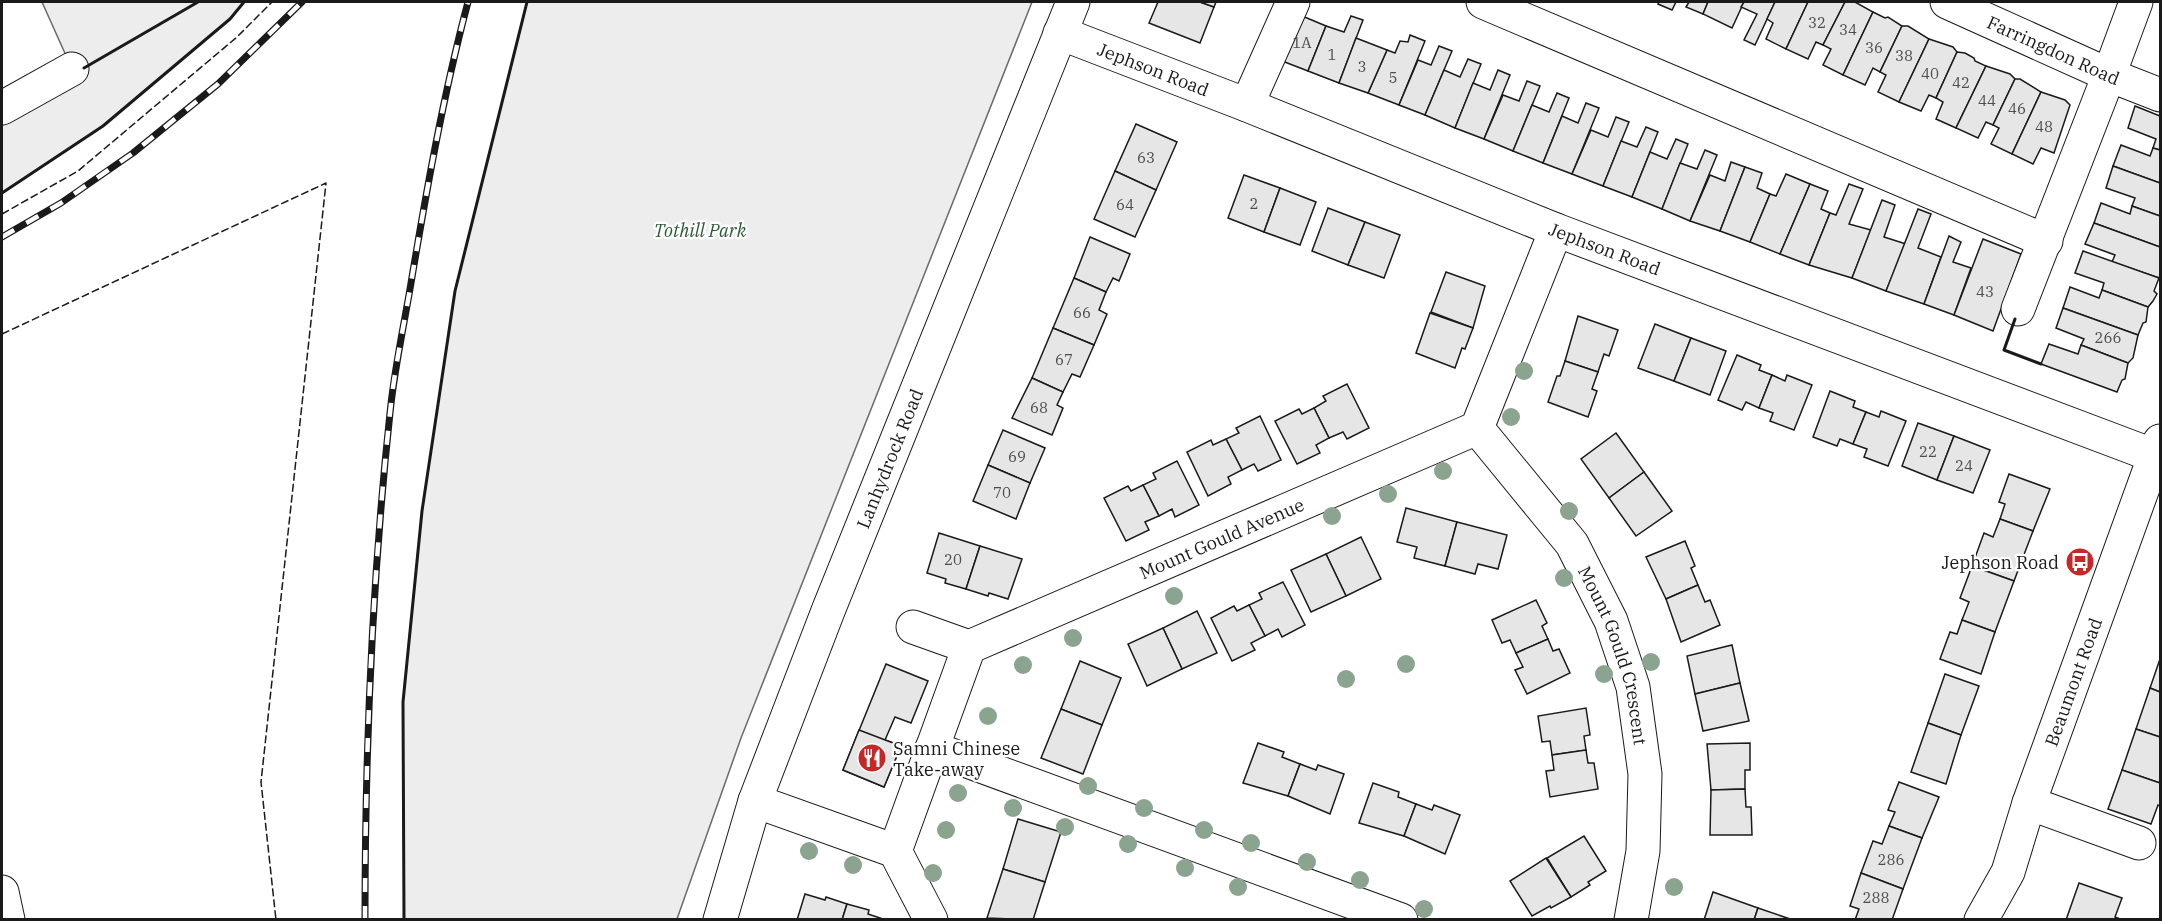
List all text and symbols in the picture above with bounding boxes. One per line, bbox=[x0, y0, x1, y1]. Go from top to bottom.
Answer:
street label: Farringdon Road bbox=[1984, 10, 2123, 90]
house number: 32 bbox=[1808, 13, 1826, 32]
house number: 34 bbox=[1839, 20, 1857, 39]
house number: 1A bbox=[1292, 33, 1312, 52]
street label: Jephson Road bbox=[1094, 37, 1212, 101]
house number: 36 bbox=[1865, 38, 1883, 57]
house number: 1 bbox=[1327, 45, 1337, 64]
house number: 38 bbox=[1895, 46, 1913, 65]
house number: 3 bbox=[1357, 57, 1367, 76]
house number: 40 bbox=[1921, 64, 1939, 83]
house number: 5 bbox=[1388, 68, 1398, 87]
house number: 42 bbox=[1952, 73, 1970, 92]
house number: 44 bbox=[1978, 91, 1996, 110]
house number: 46 bbox=[2008, 99, 2026, 118]
house number: 48 bbox=[2035, 117, 2053, 136]
house number: 63 bbox=[1137, 148, 1155, 167]
house number: 2 bbox=[1249, 194, 1259, 213]
house number: 64 bbox=[1116, 195, 1134, 214]
street label: Jephson Road bbox=[1546, 217, 1664, 280]
park label: Tothill Park bbox=[654, 219, 747, 242]
house number: 43 bbox=[1976, 282, 1994, 301]
house number: 66 bbox=[1073, 303, 1091, 322]
house number: 266 bbox=[2094, 328, 2122, 347]
house number: 67 bbox=[1055, 350, 1073, 369]
street label: Lanhydrock Road bbox=[851, 385, 928, 532]
house number: 68 bbox=[1030, 398, 1048, 417]
house number: 22 bbox=[1919, 442, 1937, 461]
house number: 69 bbox=[1008, 447, 1026, 466]
house number: 24 bbox=[1955, 456, 1973, 475]
house number: 70 bbox=[993, 483, 1011, 502]
street label: Mount Gould Avenue bbox=[1136, 492, 1307, 584]
bus stop icon: Jephson Road bbox=[2064, 546, 2096, 578]
house number: 20 bbox=[944, 550, 962, 569]
place label: Jephson Road bbox=[1941, 551, 2059, 574]
street label: Mount Gould Crescent bbox=[1573, 562, 1652, 746]
street label: Beaumont Road bbox=[2039, 614, 2107, 749]
place label: Samni Chinese Take-away bbox=[893, 737, 1020, 781]
restaurant icon: Samni Chinese Take-away bbox=[856, 742, 888, 774]
house number: 286 bbox=[1877, 850, 1905, 869]
house number: 288 bbox=[1862, 888, 1890, 907]

